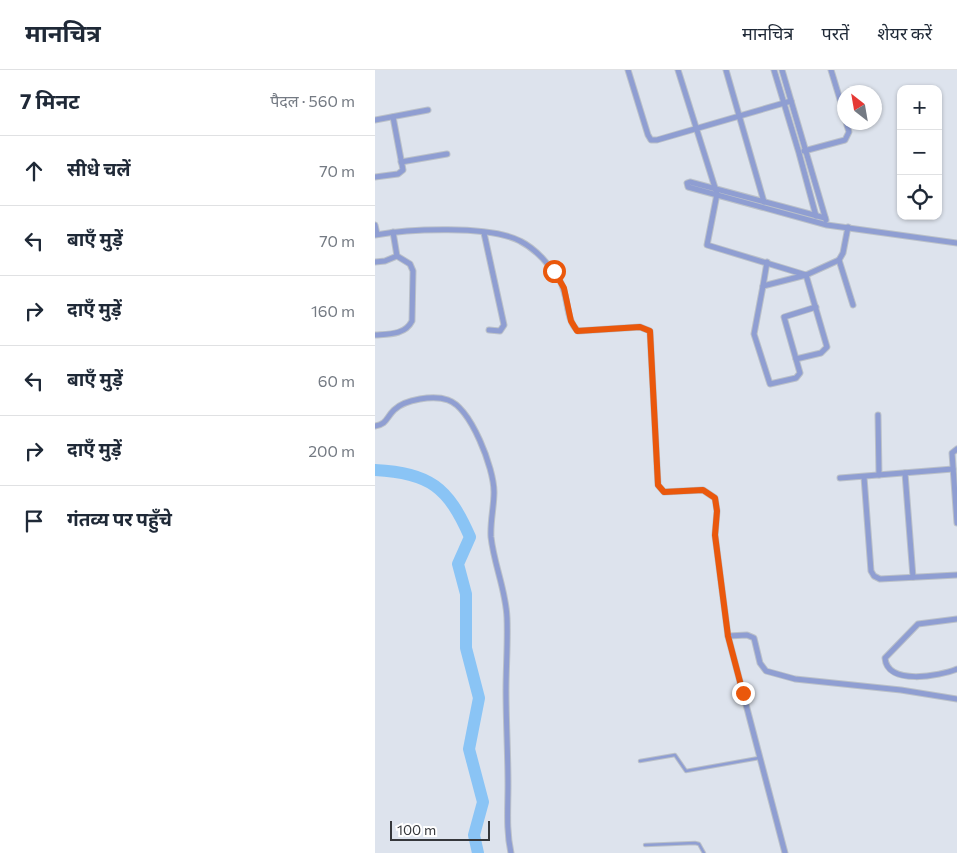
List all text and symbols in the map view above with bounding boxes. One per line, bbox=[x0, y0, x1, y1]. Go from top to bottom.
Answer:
text: मानचित्र bbox=[25, 18, 101, 47]
text: मानचित्र bbox=[742, 22, 793, 44]
text: परतें bbox=[821, 22, 849, 44]
text: शेयर करें bbox=[877, 22, 932, 44]
north arrow bbox=[837, 85, 882, 130]
map controls bbox=[897, 85, 942, 220]
button: + bbox=[897, 85, 942, 130]
text: 7 मिनट bbox=[20, 88, 80, 113]
text: पैदल · 560 m bbox=[270, 91, 355, 110]
button: − bbox=[897, 130, 942, 175]
icon: ahead bbox=[20, 157, 48, 185]
text: सीधे चलें bbox=[67, 157, 131, 180]
text: 70 m bbox=[319, 161, 355, 180]
button: locate bbox=[897, 175, 942, 220]
icon: left bbox=[20, 227, 48, 255]
text: बाएँ मुड़ें bbox=[67, 227, 123, 250]
text: 70 m bbox=[319, 231, 355, 250]
route start bbox=[543, 260, 566, 283]
icon: right bbox=[20, 297, 48, 325]
text: दाएँ मुड़ें bbox=[67, 297, 122, 320]
text: 160 m bbox=[311, 301, 355, 320]
icon: left bbox=[20, 367, 48, 395]
text: बाएँ मुड़ें bbox=[67, 367, 123, 390]
text: 60 m bbox=[318, 371, 355, 390]
icon: right bbox=[20, 437, 48, 465]
text: दाएँ मुड़ें bbox=[67, 437, 122, 460]
text: 200 m bbox=[308, 441, 355, 460]
icon: arrive bbox=[20, 507, 48, 535]
text: गंतव्य पर पहुँचे bbox=[67, 507, 172, 530]
route end bbox=[732, 682, 755, 705]
scale bar bbox=[390, 818, 490, 841]
text: 100 m bbox=[397, 821, 436, 838]

